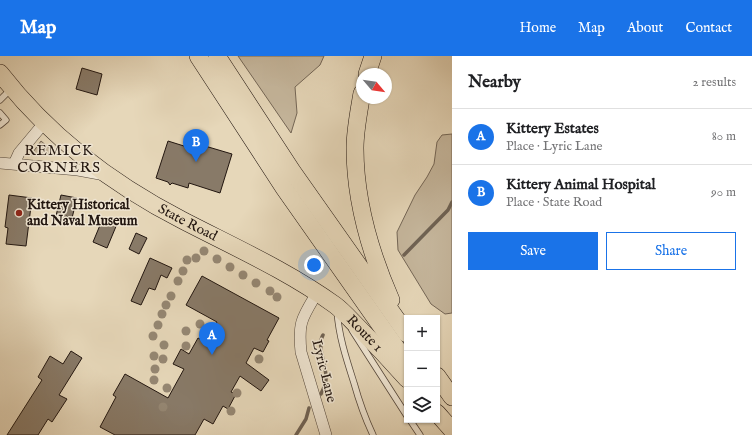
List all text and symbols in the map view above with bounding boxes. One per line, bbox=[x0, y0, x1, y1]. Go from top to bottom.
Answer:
text: Map bbox=[20, 16, 56, 40]
text: Home bbox=[520, 19, 556, 37]
text: Map bbox=[578, 19, 605, 37]
text: About bbox=[627, 19, 663, 37]
text: Contact bbox=[685, 19, 732, 37]
north arrow bbox=[356, 68, 392, 104]
text: Nearby bbox=[468, 72, 521, 93]
text: 2 results bbox=[692, 74, 736, 91]
text: Kittery Estates bbox=[506, 119, 599, 138]
text: A bbox=[477, 128, 485, 145]
text: 80 m bbox=[712, 128, 736, 145]
pin: B bbox=[183, 129, 209, 162]
text: Place · Lyric Lane bbox=[506, 138, 603, 155]
district label: REMICK CORNERS bbox=[17, 141, 101, 177]
text: Kittery Animal Hospital bbox=[506, 175, 656, 194]
text: B bbox=[477, 184, 485, 201]
text: 90 m bbox=[711, 184, 736, 201]
text: Place · State Road bbox=[506, 194, 602, 211]
place label: Kittery Historical and Naval Museum bbox=[27, 196, 138, 230]
street label: State Road bbox=[155, 200, 221, 246]
marker: Kittery Historical and Naval Museum bbox=[14, 208, 24, 218]
button: Save bbox=[468, 232, 598, 270]
button: Share bbox=[606, 232, 736, 270]
your location bbox=[304, 255, 324, 275]
street label: Route 1 bbox=[342, 311, 387, 356]
map controls bbox=[404, 315, 440, 423]
button: + bbox=[404, 315, 440, 351]
pin: A bbox=[199, 322, 225, 355]
street label: Lyric Lane bbox=[307, 338, 341, 405]
button: − bbox=[404, 351, 440, 387]
button: layers bbox=[404, 387, 440, 423]

